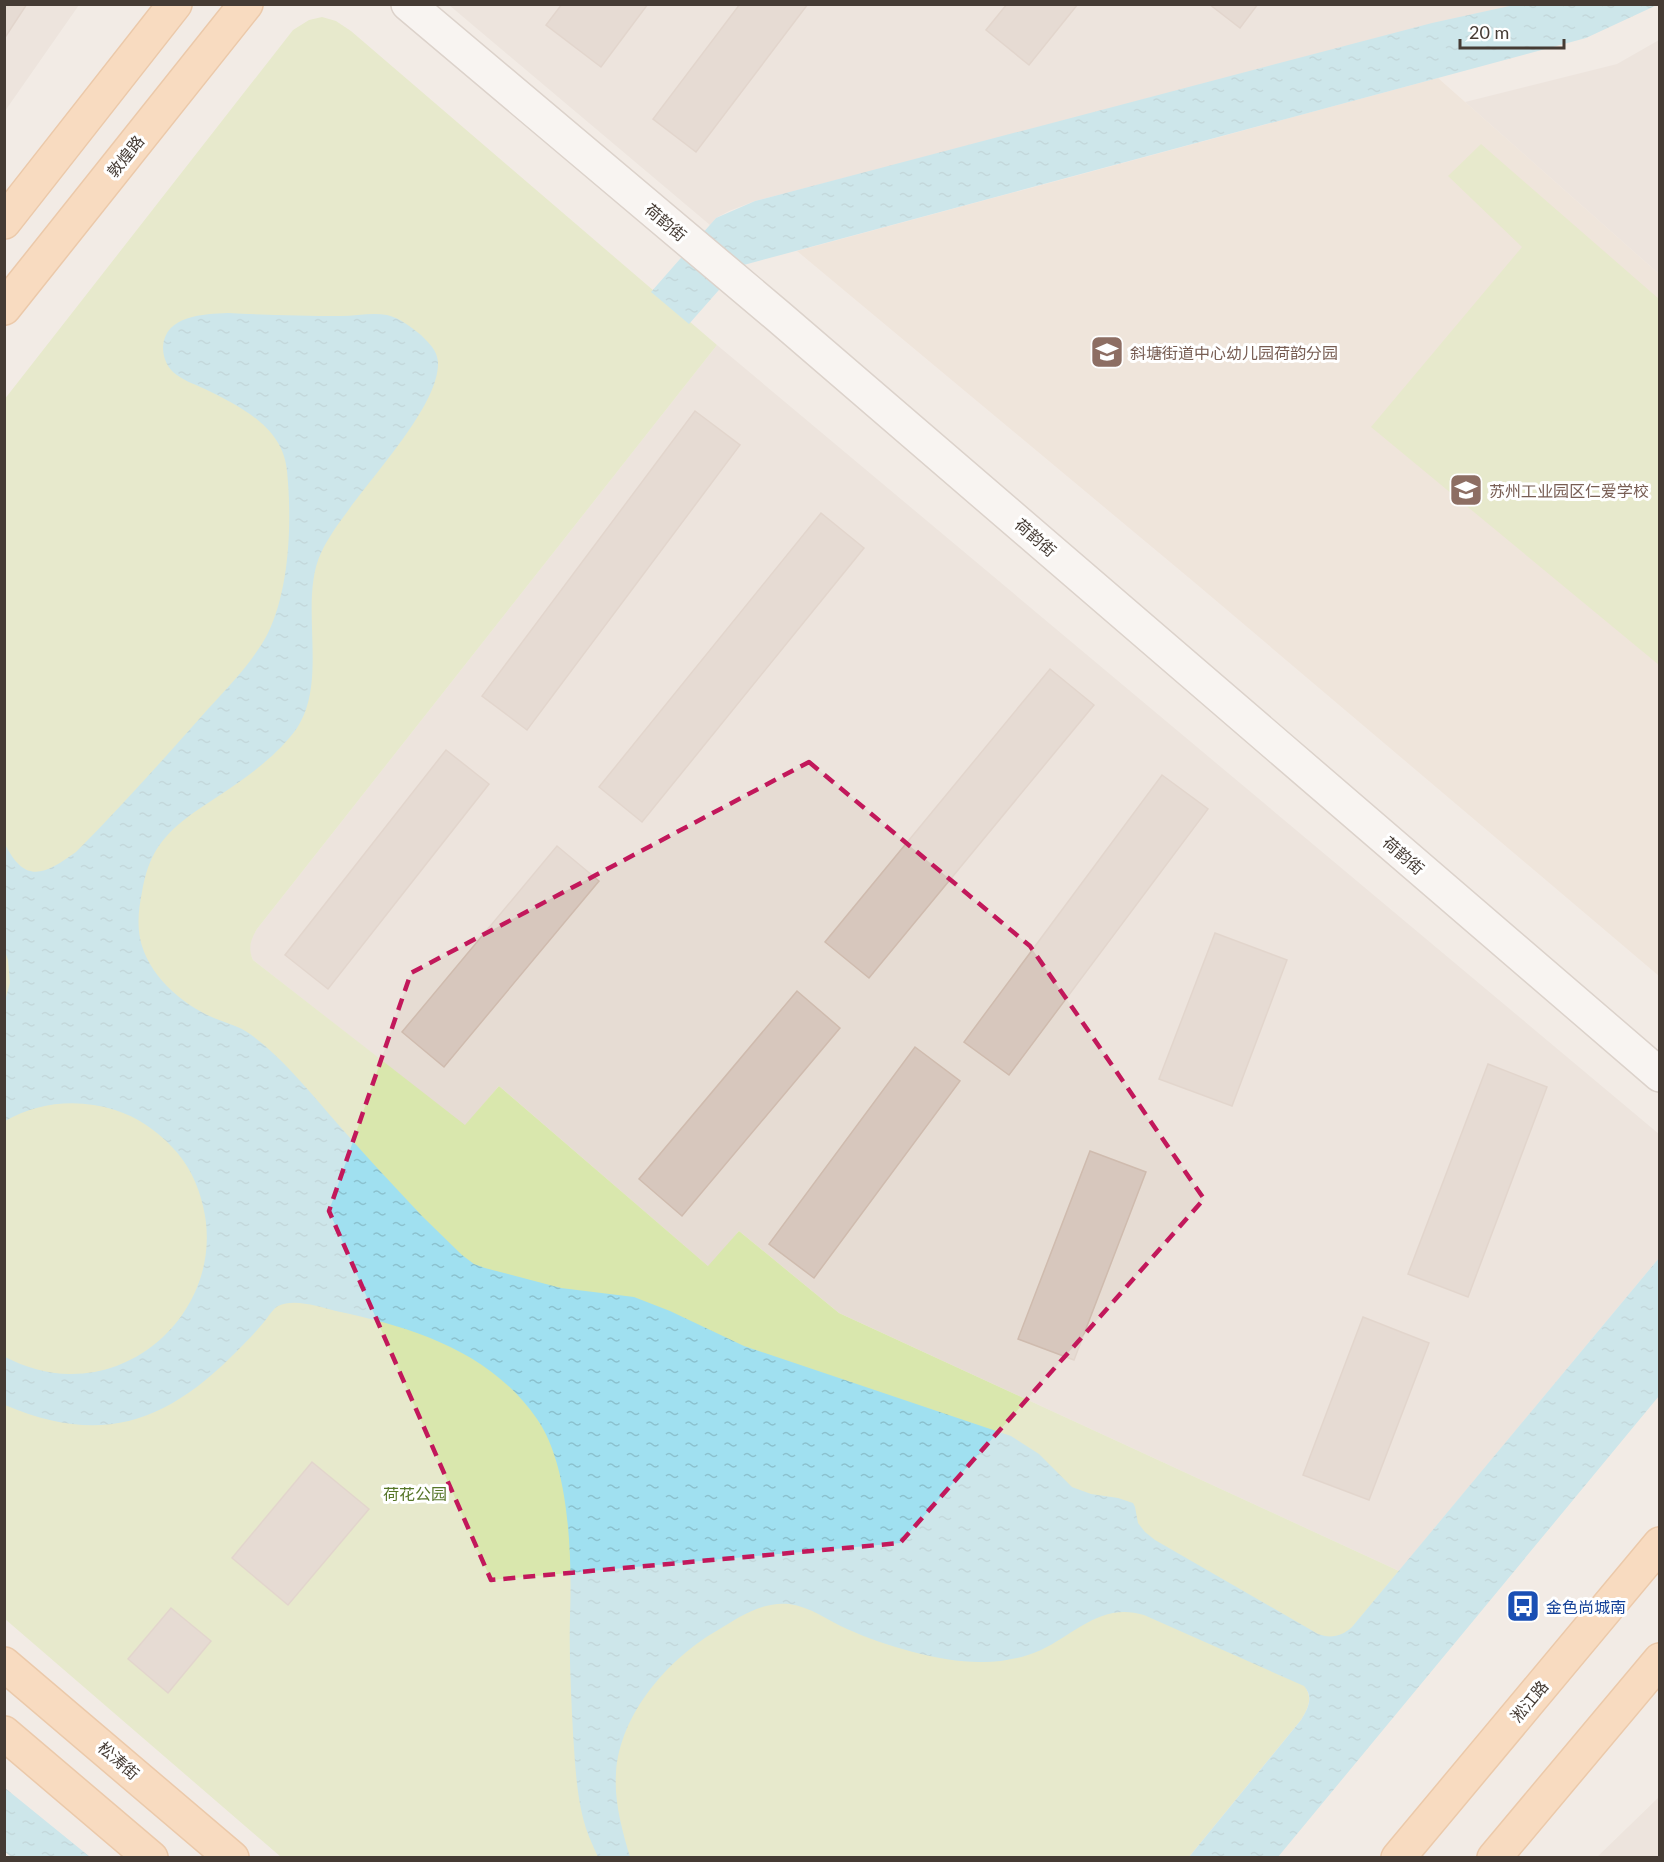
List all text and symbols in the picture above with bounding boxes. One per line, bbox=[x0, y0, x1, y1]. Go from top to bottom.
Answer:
scale bar bbox=[1460, 12, 1564, 50]
text: 20 m bbox=[1469, 21, 1509, 43]
street label: 敦煌路 bbox=[103, 131, 147, 181]
street label: 荷韵街 bbox=[642, 199, 690, 245]
school or university icon: 斜塘街道中心幼儿园荷韵分园 bbox=[1089, 334, 1125, 370]
place label: 斜塘街道中心幼儿园荷韵分园 bbox=[1130, 343, 1338, 362]
school or university icon: 苏州工业园区仁爱学校 bbox=[1448, 472, 1484, 508]
place label: 苏州工业园区仁爱学校 bbox=[1489, 481, 1649, 500]
street label: 荷韵街 bbox=[1012, 514, 1060, 560]
street label: 荷韵街 bbox=[1380, 832, 1428, 878]
park label: 荷花公园 bbox=[383, 1484, 447, 1503]
bus stop icon: 金色尚城南 bbox=[1505, 1588, 1541, 1624]
place label: 金色尚城南 bbox=[1546, 1597, 1626, 1616]
street label: 淞江路 bbox=[1506, 1677, 1552, 1725]
street label: 松涛街 bbox=[95, 1737, 143, 1783]

